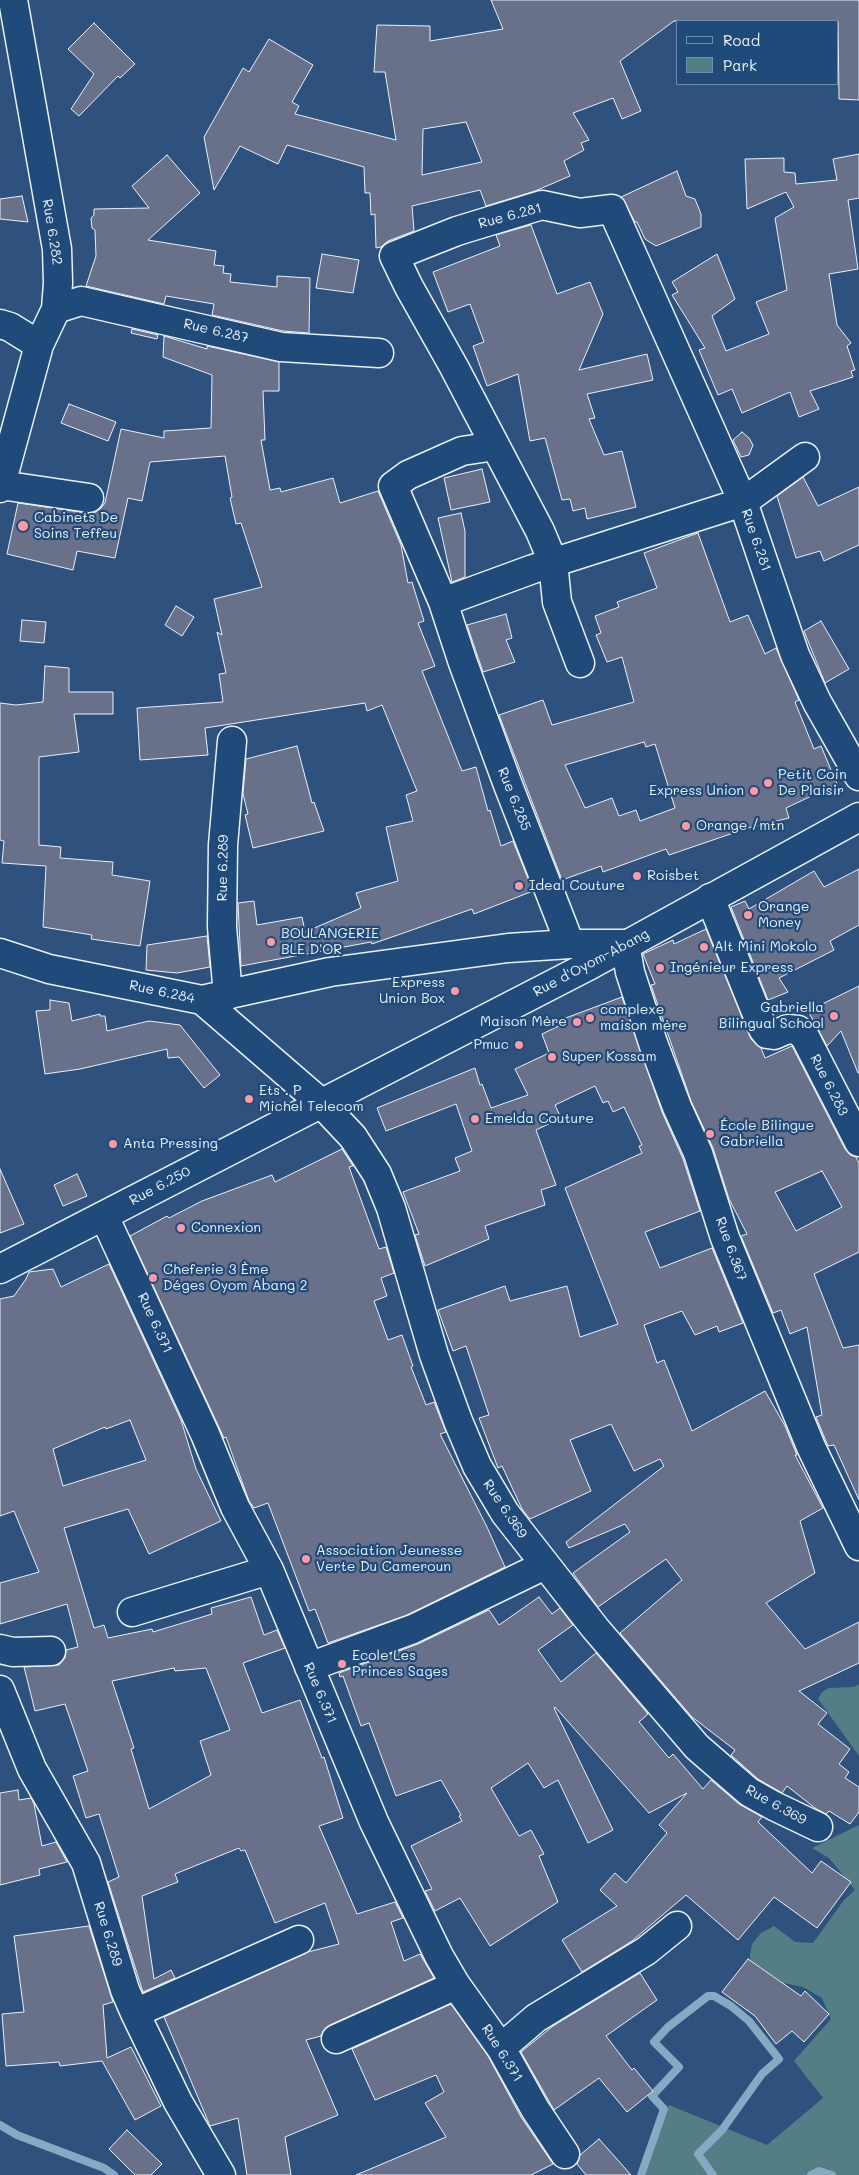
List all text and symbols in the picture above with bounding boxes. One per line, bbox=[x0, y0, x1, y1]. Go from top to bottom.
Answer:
legend bbox=[676, 20, 839, 85]
text: Road bbox=[723, 30, 760, 50]
text: Park bbox=[723, 55, 757, 75]
street label: Rue 6.282 bbox=[39, 198, 65, 266]
street label: Rue 6.281 bbox=[476, 199, 544, 233]
street label: Rue 6.287 bbox=[182, 315, 250, 347]
street label: Rue 6.281 bbox=[737, 507, 775, 573]
place label: Cabinets De Soins Teffeu bbox=[34, 510, 118, 542]
marker: Cabinets De Soins Teffeu bbox=[16, 519, 30, 533]
street label: Rue 6.285 bbox=[494, 765, 534, 833]
place label: Petit Coin De Plaisir bbox=[778, 767, 847, 800]
marker: Petit Coin De Plaisir bbox=[762, 777, 774, 789]
place label: Express Union bbox=[649, 783, 744, 799]
marker: Express Union bbox=[748, 785, 760, 797]
place label: Orange /mtn bbox=[696, 818, 784, 834]
marker: Orange /mtn bbox=[680, 820, 692, 832]
street label: Rue 6.289 bbox=[214, 834, 232, 902]
place label: Roisbet bbox=[647, 868, 699, 884]
marker: Roisbet bbox=[631, 870, 643, 882]
place label: Ideal Couture bbox=[529, 878, 625, 894]
marker: Ideal Couture bbox=[513, 880, 525, 892]
place label: Orange Money bbox=[758, 899, 809, 932]
marker: Orange Money bbox=[742, 909, 754, 921]
street label: Rue d'Oyom-Abang bbox=[530, 925, 652, 1001]
place label: BOULANGERIE BLE D'OR bbox=[281, 926, 379, 959]
marker: BOULANGERIE BLE D'OR bbox=[265, 936, 277, 948]
place label: Alt Mini Mokolo bbox=[714, 939, 817, 955]
marker: Alt Mini Mokolo bbox=[698, 941, 710, 953]
place label: Ingénieur Express bbox=[670, 960, 794, 976]
marker: Ingénieur Express bbox=[654, 962, 666, 974]
place label: Express Union Box bbox=[379, 975, 445, 1008]
street label: Rue 6.284 bbox=[128, 977, 196, 1007]
marker: Express Union Box bbox=[449, 985, 461, 997]
place label: Gabriella Bilingual School bbox=[719, 1000, 824, 1032]
place label: complexe maison mère bbox=[600, 1002, 687, 1034]
marker: Gabriella Bilingual School bbox=[828, 1010, 840, 1022]
marker: complexe maison mère bbox=[584, 1012, 596, 1024]
place label: Maison Mère bbox=[480, 1014, 567, 1030]
marker: Maison Mère bbox=[571, 1016, 583, 1028]
place label: Pmuc bbox=[473, 1037, 509, 1053]
marker: Pmuc bbox=[513, 1039, 525, 1051]
place label: Super Kossam bbox=[562, 1049, 657, 1065]
marker: Super Kossam bbox=[546, 1051, 558, 1063]
street label: Rue 6.283 bbox=[806, 1051, 852, 1119]
place label: Ets . P Michel Telecom bbox=[259, 1083, 364, 1116]
marker: Ets . P Michel Telecom bbox=[243, 1093, 255, 1105]
place label: Emelda Couture bbox=[485, 1111, 594, 1127]
marker: Emelda Couture bbox=[469, 1113, 481, 1125]
place label: École Bilingue Gabriella bbox=[720, 1118, 814, 1150]
marker: École Bilingue Gabriella bbox=[704, 1128, 716, 1140]
place label: Anta Pressing bbox=[123, 1136, 218, 1152]
marker: Anta Pressing bbox=[107, 1138, 119, 1150]
street label: Rue 6.250 bbox=[126, 1163, 194, 1209]
street label: Rue 6.367 bbox=[712, 1215, 750, 1283]
place label: Connexion bbox=[191, 1220, 261, 1236]
marker: Connexion bbox=[175, 1222, 187, 1234]
place label: Cheferie 3 Ème Déges Oyom Abang 2 bbox=[163, 1262, 307, 1294]
marker: Cheferie 3 Ème Déges Oyom Abang 2 bbox=[147, 1272, 159, 1284]
street label: Rue 6.371 bbox=[134, 1290, 176, 1356]
street label: Rue 6.369 bbox=[479, 1476, 531, 1542]
place label: Association Jeunesse Verte Du Cameroun bbox=[316, 1543, 463, 1575]
marker: Association Jeunesse Verte Du Cameroun bbox=[300, 1553, 312, 1565]
place label: Ecole Les Princes Sages bbox=[352, 1648, 448, 1680]
marker: Ecole Les Princes Sages bbox=[336, 1658, 348, 1670]
street label: Rue 6.371 bbox=[300, 1660, 340, 1726]
street label: Rue 6.369 bbox=[742, 1781, 810, 1829]
street label: Rue 6.289 bbox=[90, 1900, 126, 1968]
street label: Rue 6.371 bbox=[478, 2021, 526, 2085]

